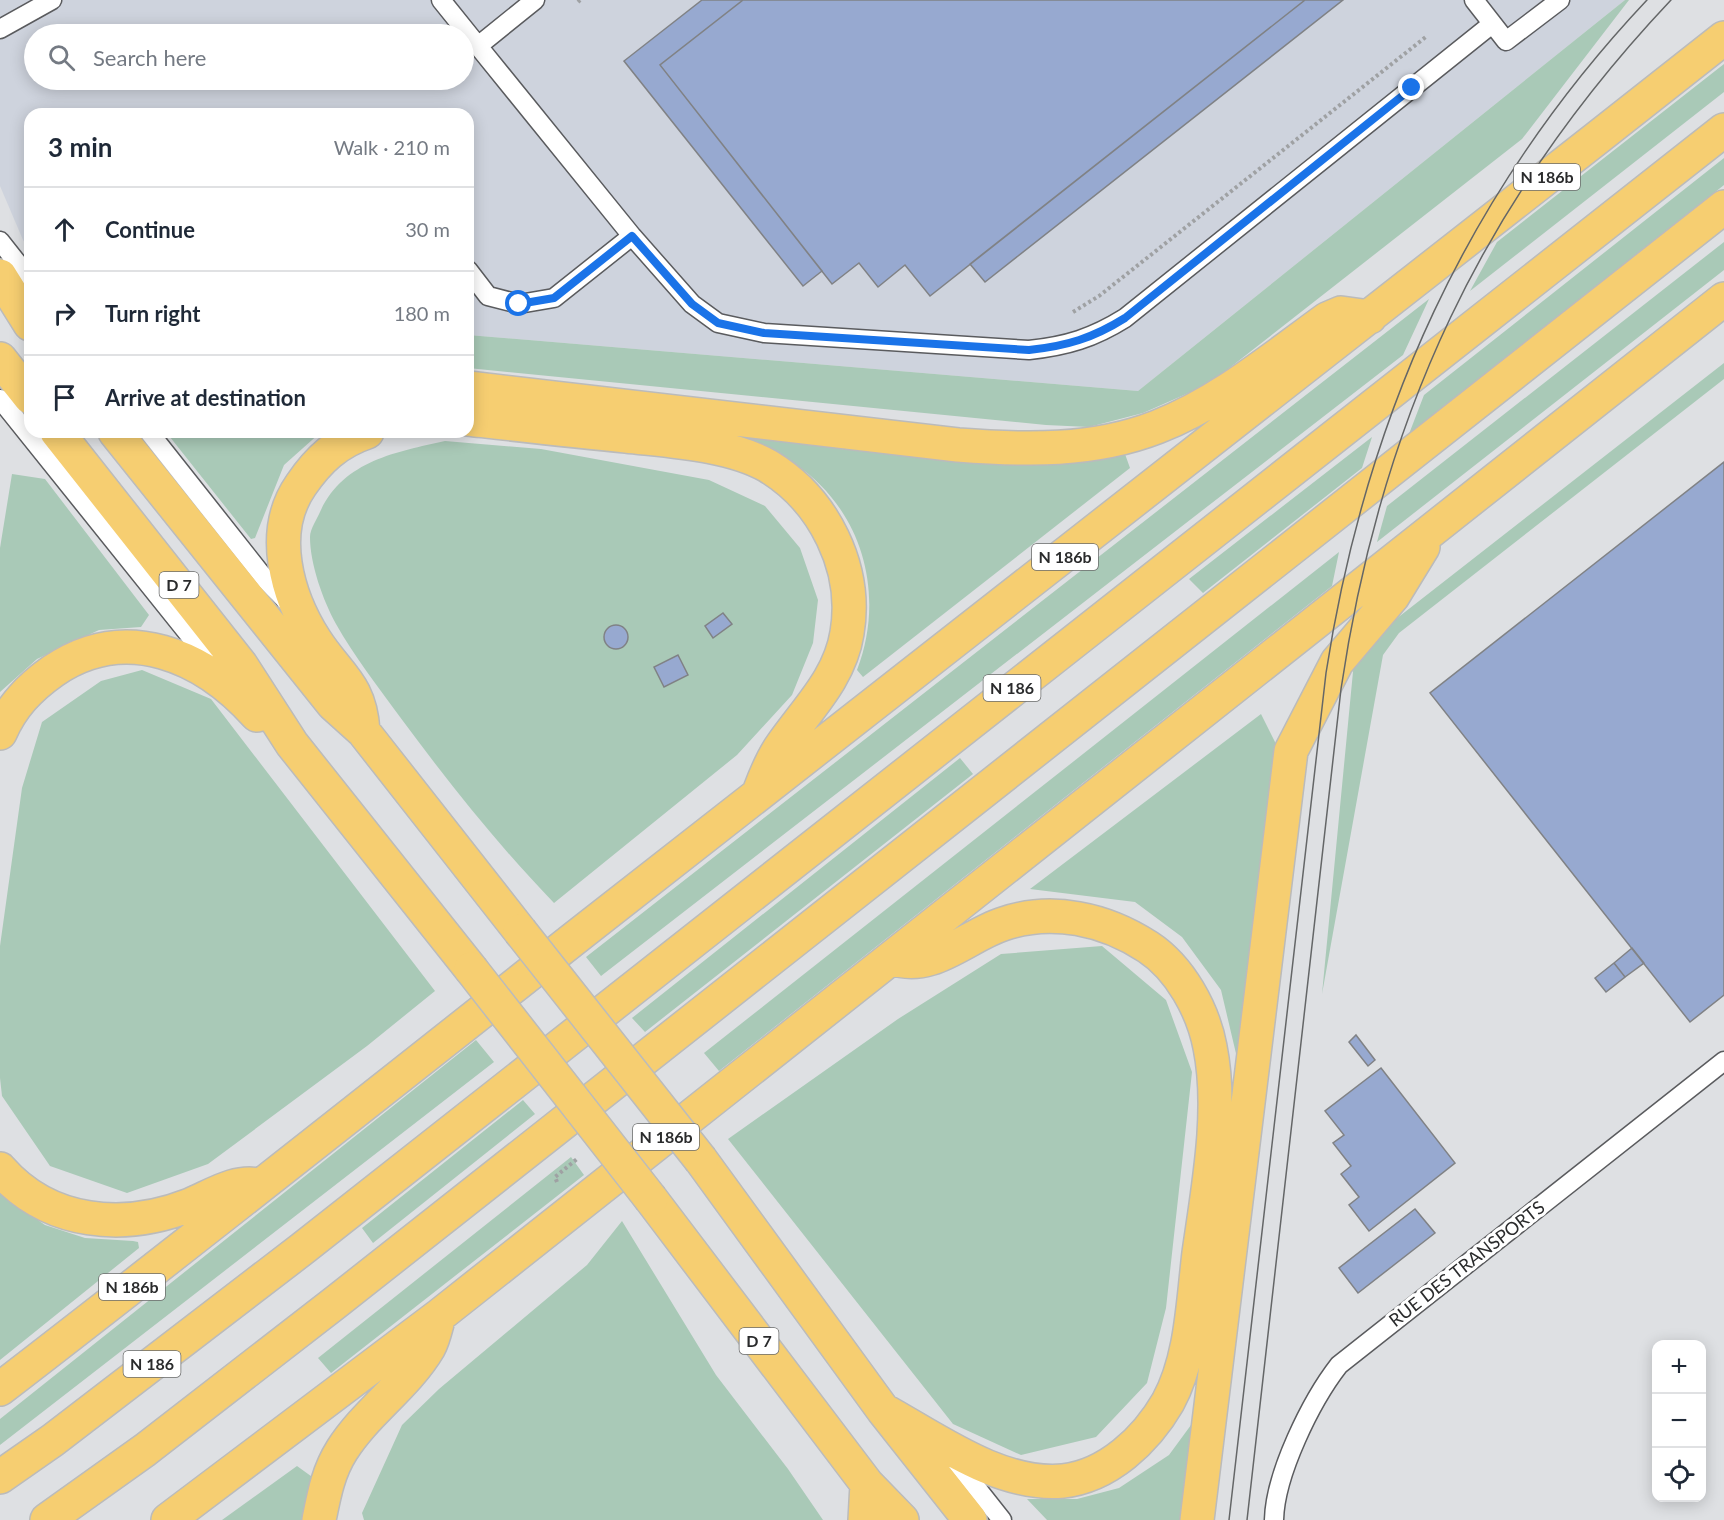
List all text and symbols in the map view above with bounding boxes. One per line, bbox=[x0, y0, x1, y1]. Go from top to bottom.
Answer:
search box bbox=[24, 24, 474, 90]
icon: search bbox=[45, 41, 78, 74]
text: Search here bbox=[93, 44, 206, 71]
route end bbox=[1398, 74, 1424, 100]
text: 3 min bbox=[48, 131, 112, 163]
text: Walk · 210 m bbox=[334, 135, 450, 159]
road number: N 186b bbox=[1514, 164, 1580, 190]
icon: ahead bbox=[48, 213, 81, 246]
text: Continue bbox=[105, 216, 195, 243]
text: 30 m bbox=[405, 217, 450, 241]
route start bbox=[505, 290, 531, 316]
icon: right bbox=[48, 297, 81, 330]
text: Turn right bbox=[105, 300, 200, 327]
text: 180 m bbox=[394, 301, 450, 325]
icon: arrive bbox=[48, 381, 81, 414]
text: Arrive at destination bbox=[105, 384, 306, 411]
road number: N 186b bbox=[1032, 544, 1098, 570]
road number: D 7 bbox=[160, 572, 198, 598]
road number: N 186 bbox=[984, 675, 1040, 701]
road number: N 186b bbox=[633, 1124, 699, 1150]
street label: RUE DES TRANSPORTS bbox=[1384, 1196, 1549, 1331]
road number: N 186b bbox=[99, 1274, 165, 1300]
road number: D 7 bbox=[740, 1328, 778, 1354]
map controls bbox=[1652, 1340, 1706, 1502]
button: + bbox=[1652, 1340, 1706, 1394]
road number: N 186 bbox=[124, 1351, 180, 1377]
button: − bbox=[1652, 1394, 1706, 1448]
button: locate bbox=[1652, 1448, 1706, 1502]

